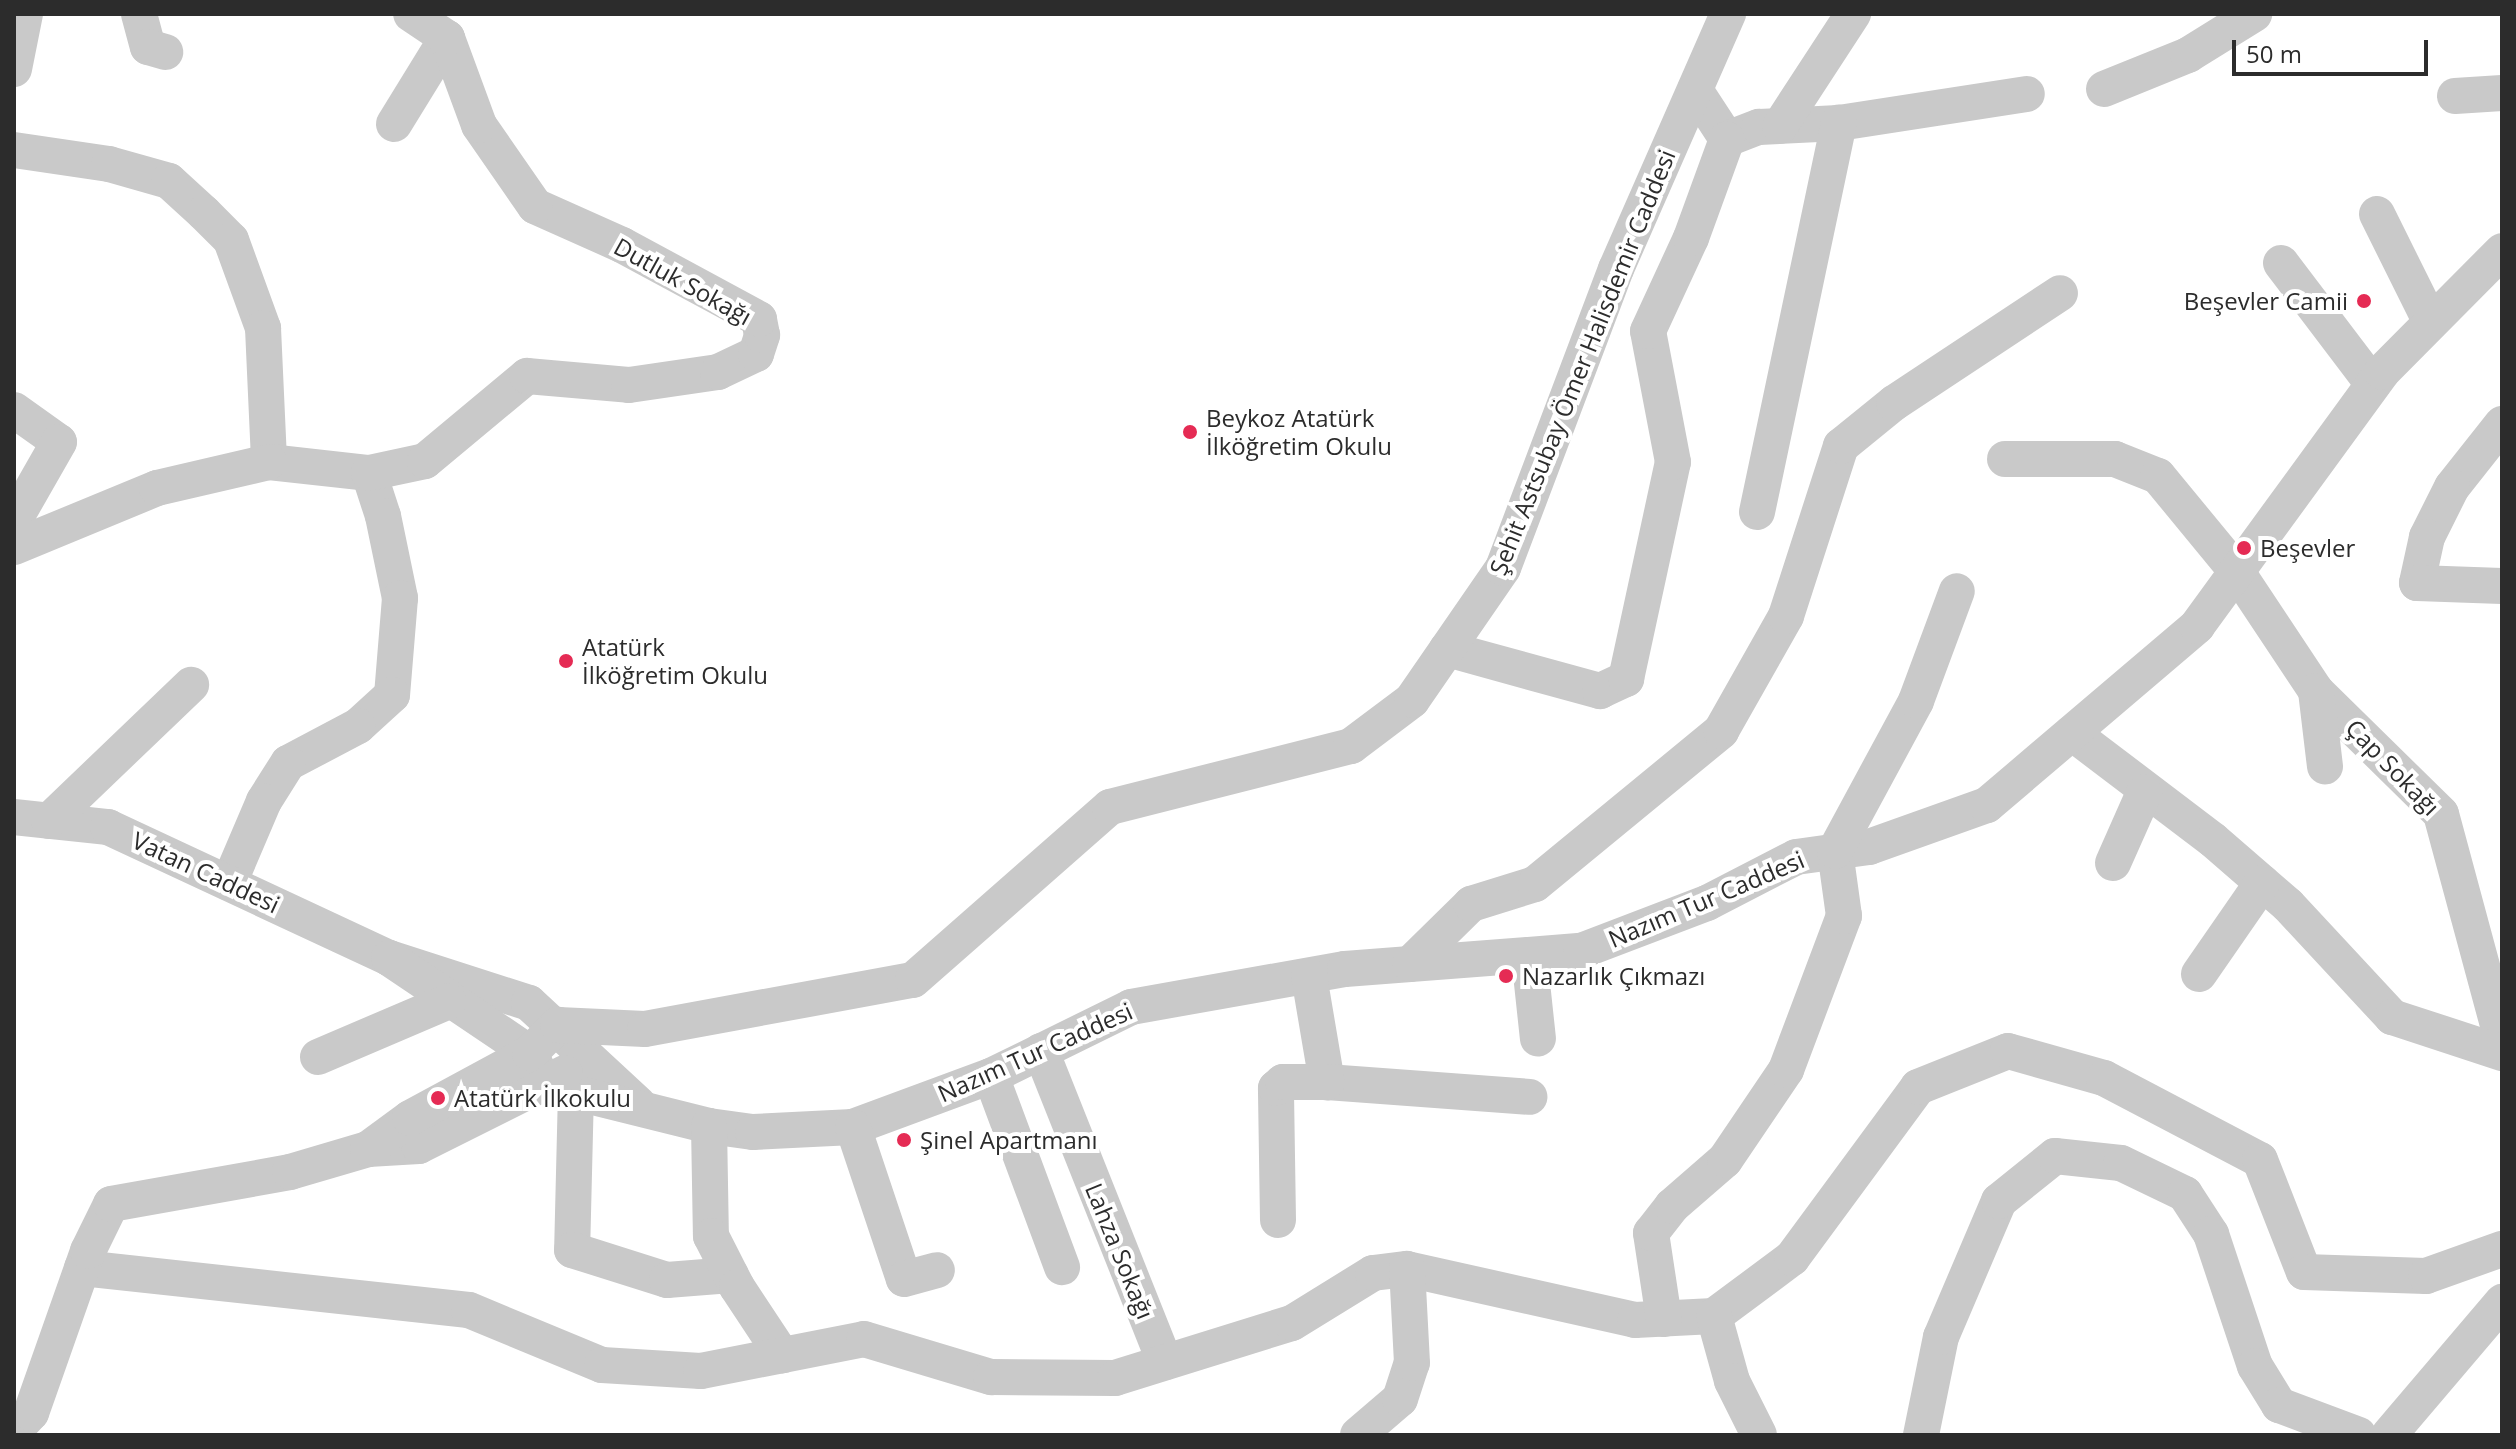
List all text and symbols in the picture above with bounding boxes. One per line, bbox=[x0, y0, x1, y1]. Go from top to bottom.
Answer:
scale bar bbox=[2236, 24, 2432, 74]
text: 50 m bbox=[2246, 37, 2302, 70]
street label: Şehit Astsubay Ömer Halisdemir Caddesi bbox=[1483, 145, 1681, 579]
street label: Dutluk Sokağı bbox=[609, 231, 757, 331]
place label: Beşevler Camii bbox=[2184, 287, 2348, 315]
marker: Beşevler Camii bbox=[2355, 292, 2373, 310]
place label: Beykoz Atatürk İlköğretim Okulu bbox=[1206, 404, 1392, 460]
marker: Beykoz Atatürk İlköğretim Okulu bbox=[1181, 423, 1199, 441]
place label: Beşevler bbox=[2260, 534, 2355, 562]
marker: Beşevler bbox=[2235, 539, 2253, 557]
place label: Atatürk İlköğretim Okulu bbox=[582, 633, 768, 689]
marker: Atatürk İlköğretim Okulu bbox=[557, 652, 575, 670]
street label: Çap Sokağı bbox=[2340, 713, 2446, 821]
street label: Vatan Caddesi bbox=[128, 825, 284, 919]
street label: Nazım Tur Caddesi bbox=[1604, 845, 1808, 953]
place label: Nazarlık Çıkmazı bbox=[1522, 962, 1705, 990]
marker: Nazarlık Çıkmazı bbox=[1497, 967, 1515, 985]
street label: Nazım Tur Caddesi bbox=[933, 996, 1137, 1108]
place label: Atatürk İlkokulu bbox=[454, 1084, 631, 1112]
marker: Atatürk İlkokulu bbox=[429, 1089, 447, 1107]
place label: Şinel Apartmanı bbox=[920, 1126, 1098, 1154]
marker: Şinel Apartmanı bbox=[895, 1131, 913, 1149]
street label: Lahza Sokağı bbox=[1080, 1179, 1160, 1323]

